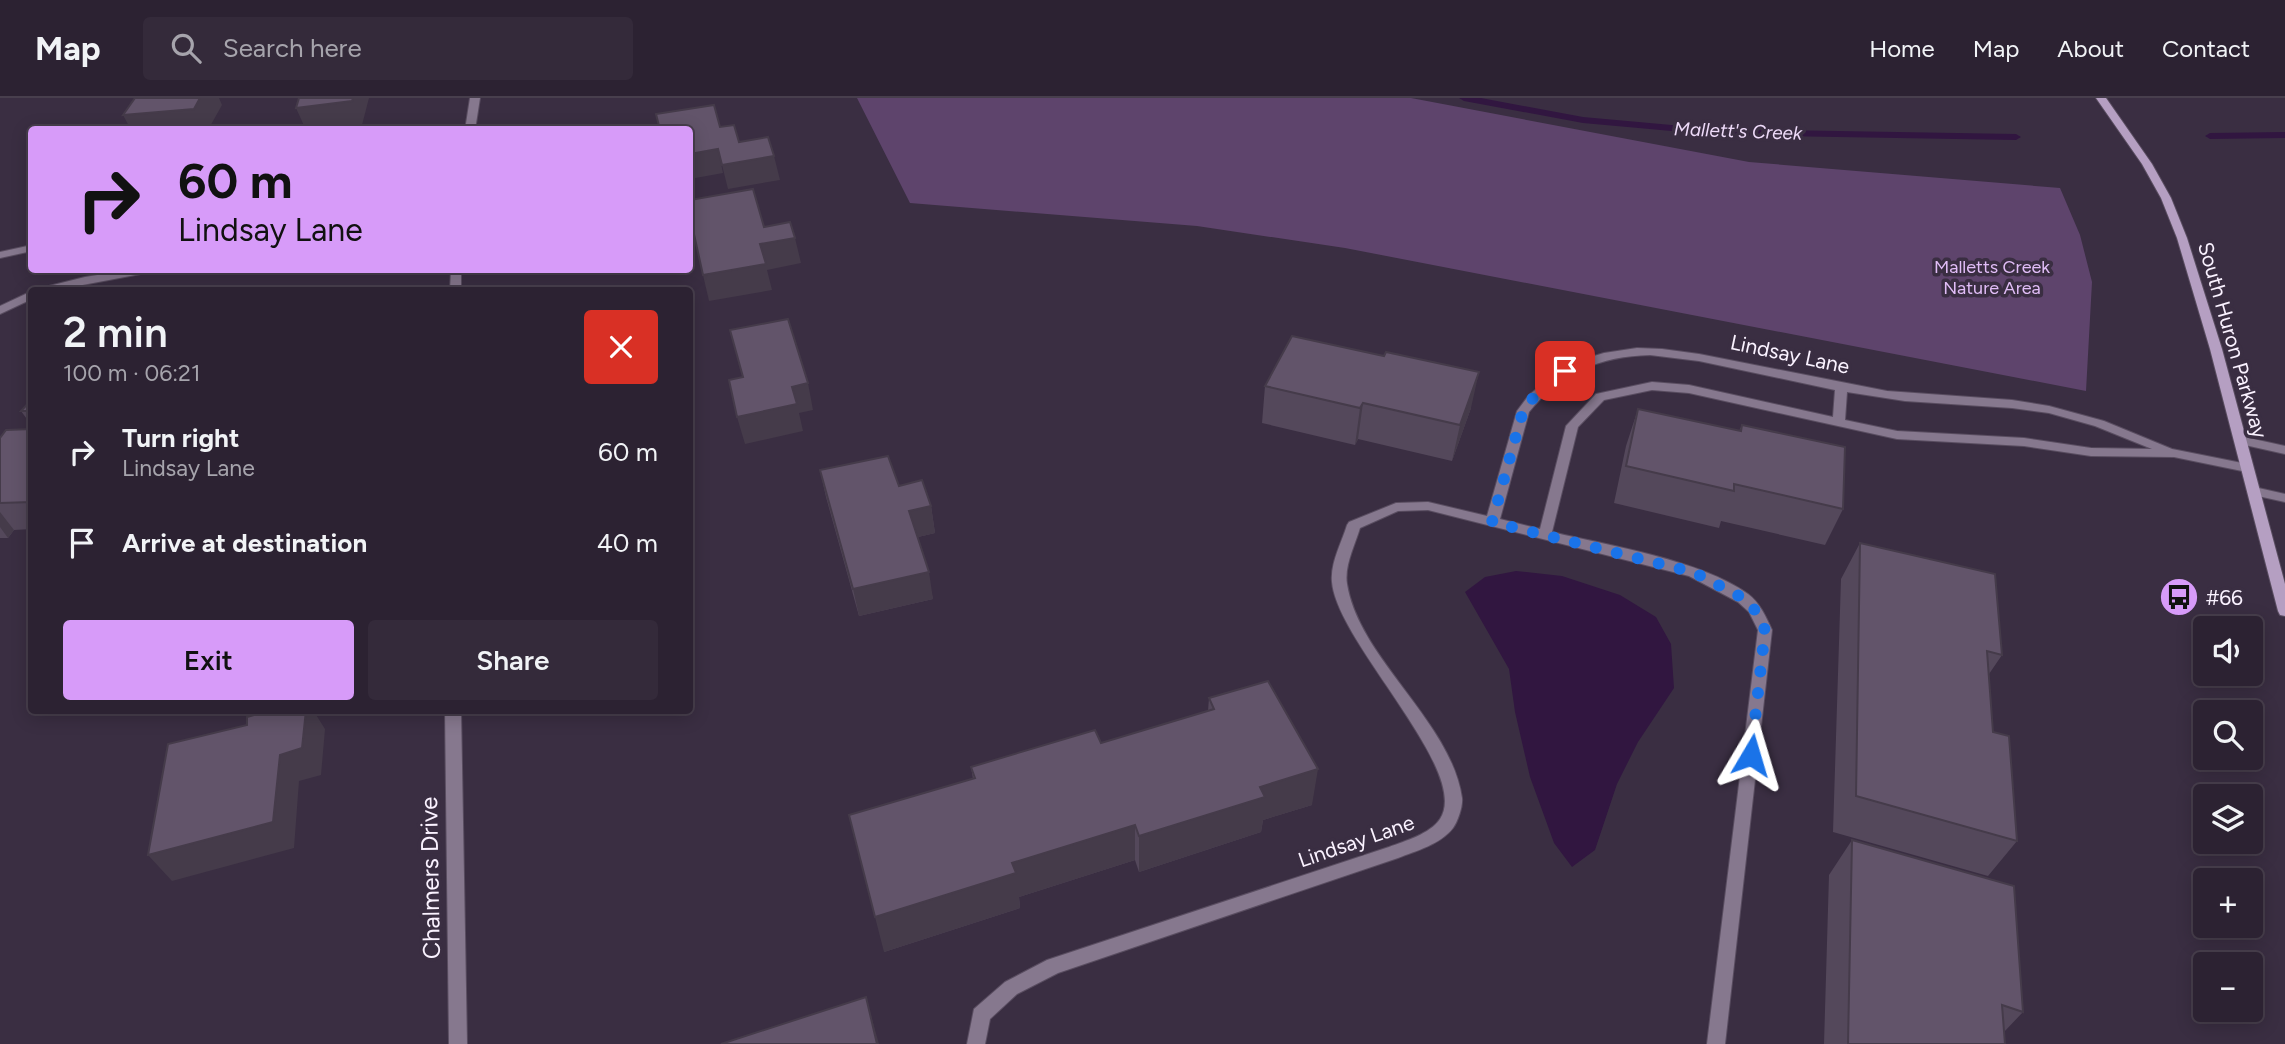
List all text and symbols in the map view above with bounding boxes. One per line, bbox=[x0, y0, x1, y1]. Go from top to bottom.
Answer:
search box bbox=[143, 17, 633, 80]
text: Map bbox=[35, 29, 101, 68]
icon: search bbox=[167, 29, 205, 67]
text: Search here bbox=[223, 32, 362, 64]
text: Home bbox=[1869, 34, 1935, 63]
text: Map bbox=[1973, 34, 2019, 63]
text: About bbox=[2057, 34, 2124, 63]
text: Contact bbox=[2162, 34, 2250, 63]
water label: Mallett's Creek bbox=[1673, 117, 1803, 145]
text: 60 m bbox=[178, 151, 293, 210]
icon: right bbox=[63, 154, 154, 245]
text: Lindsay Lane bbox=[178, 211, 363, 249]
street label: South Huron Parkway bbox=[2193, 239, 2273, 441]
park label: Malletts Creek Nature Area bbox=[1934, 256, 2050, 299]
text: 2 min bbox=[63, 307, 168, 358]
button: close bbox=[584, 310, 658, 384]
street label: Lindsay Lane bbox=[1728, 329, 1852, 379]
pin bbox=[1535, 341, 1595, 401]
icon: arrive bbox=[1546, 352, 1584, 390]
text: 100 m · 06:21 bbox=[63, 359, 200, 387]
text: Turn right bbox=[122, 422, 239, 454]
icon: right bbox=[63, 433, 101, 471]
text: 60 m bbox=[598, 436, 658, 468]
text: Lindsay Lane bbox=[122, 454, 255, 482]
icon: arrive bbox=[63, 524, 101, 562]
text: Arrive at destination bbox=[122, 527, 367, 559]
text: 40 m bbox=[597, 527, 658, 559]
bus stop icon: #66 bbox=[2158, 576, 2200, 618]
place label: #66 bbox=[2206, 585, 2243, 610]
map controls bbox=[2193, 616, 2263, 1022]
button: sound bbox=[2193, 616, 2263, 686]
button: Exit bbox=[63, 620, 354, 700]
button: Share bbox=[368, 620, 658, 700]
button: search bbox=[2193, 700, 2263, 770]
position arrow bbox=[1714, 718, 1788, 792]
button: layers bbox=[2193, 784, 2263, 854]
street label: Chalmers Drive bbox=[414, 797, 446, 959]
street label: Lindsay Lane bbox=[1295, 809, 1417, 873]
button: + bbox=[2193, 868, 2263, 938]
button: − bbox=[2193, 952, 2263, 1022]

